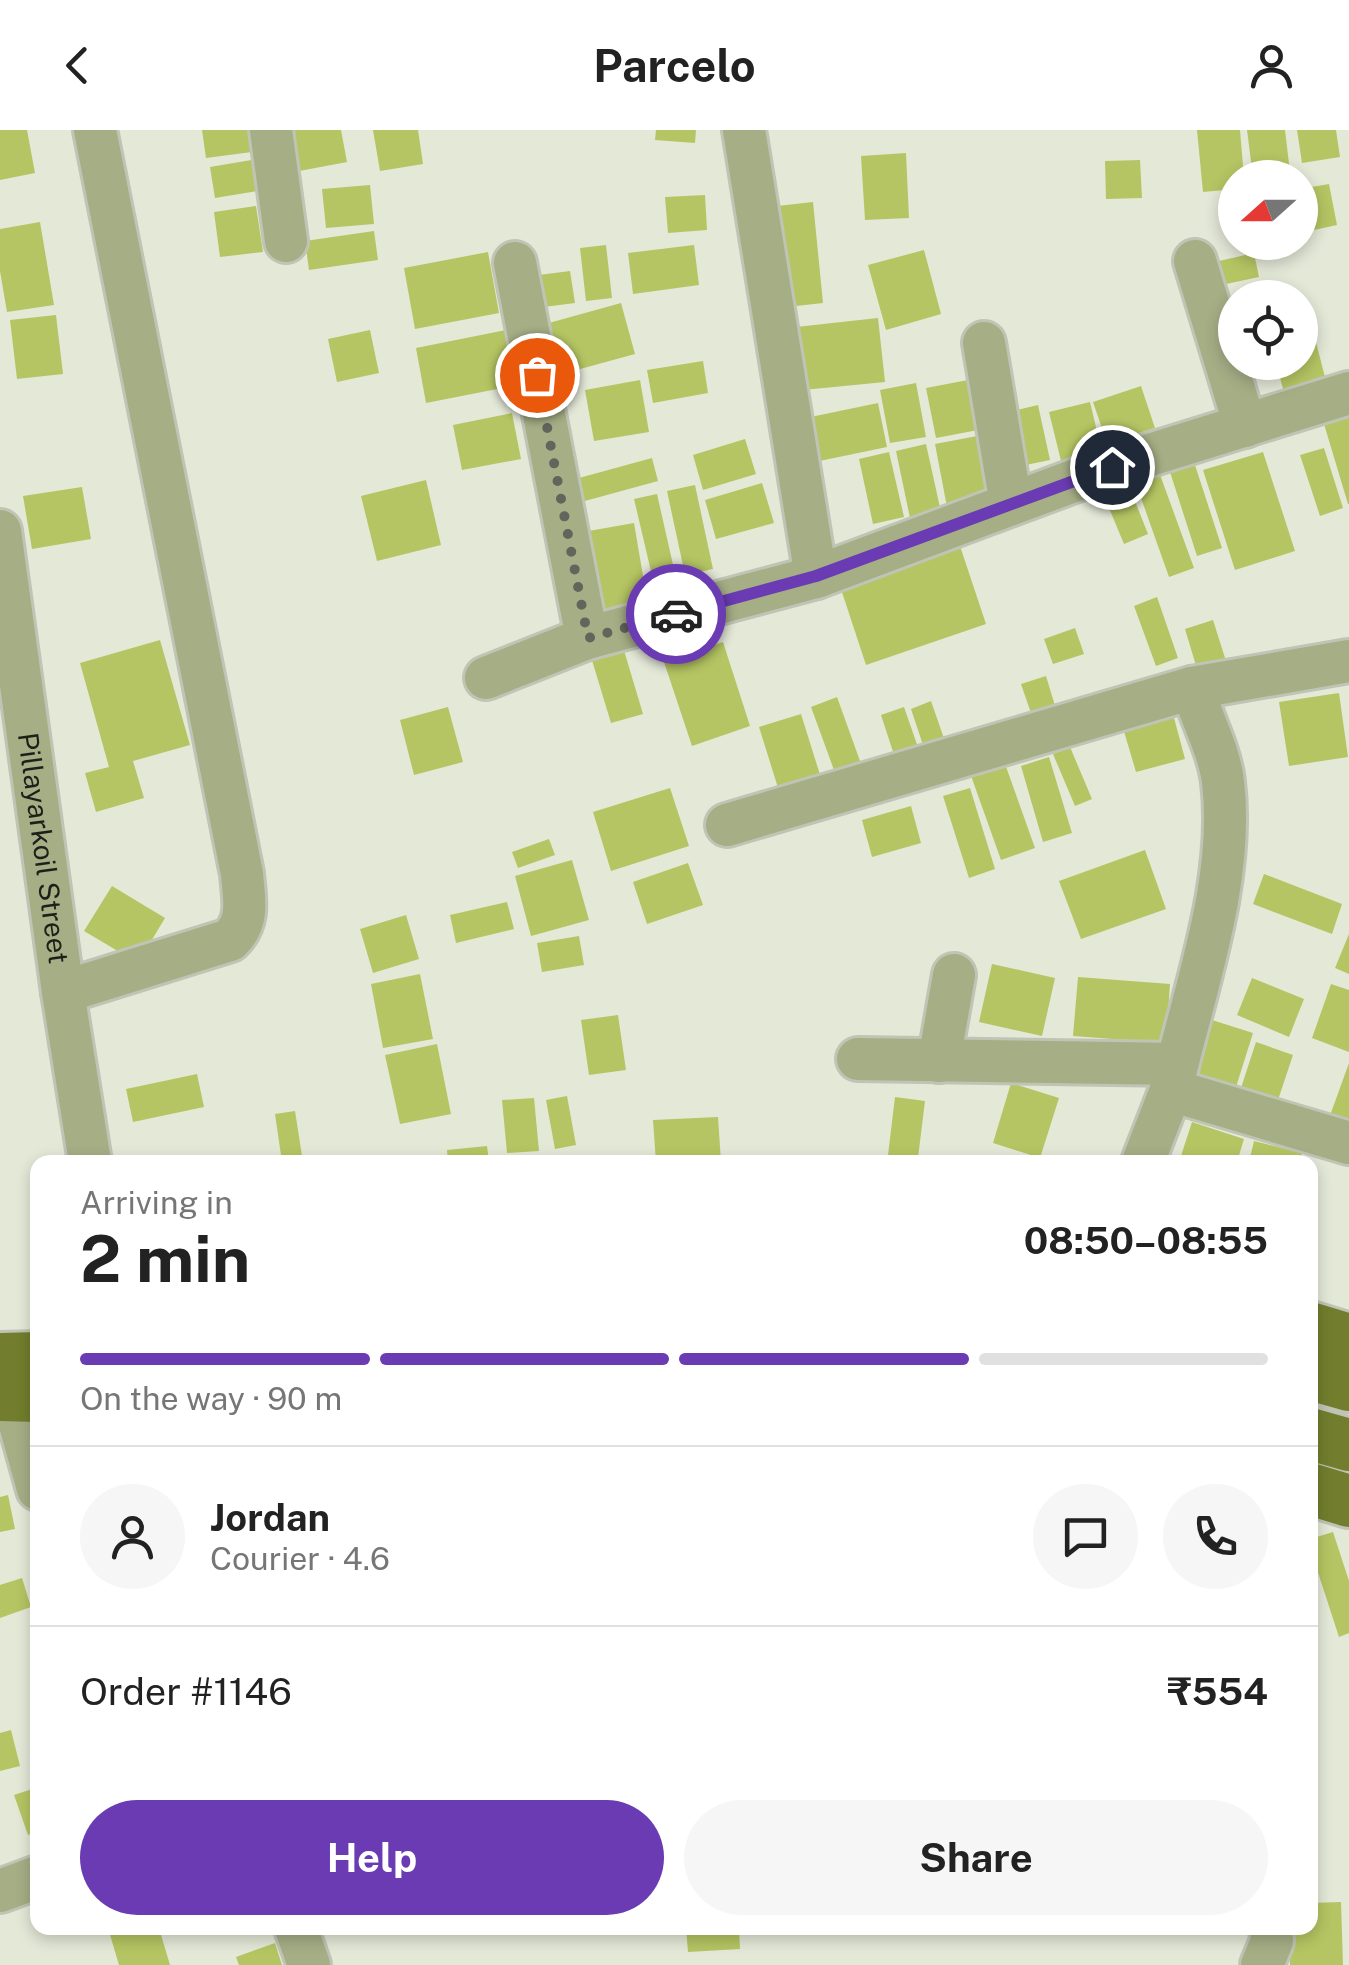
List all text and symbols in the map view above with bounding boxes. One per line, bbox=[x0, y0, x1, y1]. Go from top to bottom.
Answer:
icon: back bbox=[50, 38, 105, 93]
icon: person bbox=[1244, 38, 1299, 93]
text: Parcelo bbox=[593, 39, 756, 92]
north arrow bbox=[1218, 160, 1318, 260]
map controls bbox=[1218, 160, 1318, 380]
button: locate bbox=[1218, 280, 1318, 380]
pin bbox=[495, 333, 580, 418]
icon: bag bbox=[510, 348, 565, 403]
pin bbox=[1070, 425, 1155, 510]
icon: home bbox=[1085, 440, 1140, 495]
courier bbox=[626, 564, 726, 664]
icon: car bbox=[649, 587, 704, 642]
street label: Pillayarkoil Street bbox=[12, 730, 76, 966]
text: Arriving in bbox=[80, 1184, 233, 1221]
text: 08:50–08:55 bbox=[1024, 1218, 1268, 1263]
text: 2 min bbox=[80, 1220, 250, 1297]
text: On the way · 90 m bbox=[80, 1380, 342, 1417]
button: person bbox=[80, 1484, 185, 1589]
button: chat bbox=[1033, 1484, 1138, 1589]
button: phone bbox=[1163, 1484, 1268, 1589]
text: Jordan bbox=[210, 1495, 330, 1540]
text: Courier · 4.6 bbox=[210, 1540, 390, 1577]
text: Order #1146 bbox=[80, 1669, 292, 1714]
text: ₹554 bbox=[1167, 1669, 1268, 1714]
button: Help bbox=[80, 1800, 664, 1915]
button: Share bbox=[684, 1800, 1268, 1915]

